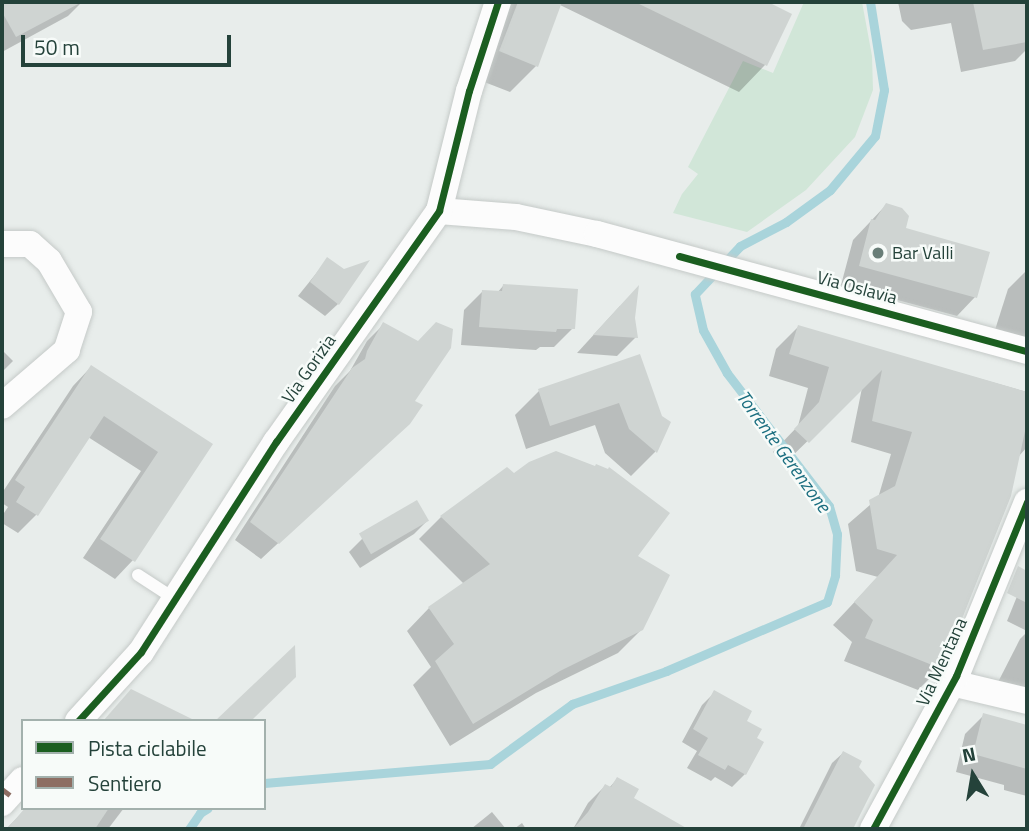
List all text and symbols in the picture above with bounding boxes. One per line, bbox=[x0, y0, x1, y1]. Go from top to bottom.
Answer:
scale bar bbox=[24, 21, 234, 65]
text: 50 m bbox=[34, 31, 80, 63]
place label: Bar Valli bbox=[892, 242, 954, 264]
marker: Bar Valli bbox=[870, 245, 886, 261]
street label: Via Oslavia bbox=[814, 267, 900, 309]
street label: Via Gorizia bbox=[277, 330, 341, 408]
water label: Torrente Gerenzone bbox=[732, 386, 836, 516]
street label: Via Mentana bbox=[912, 614, 972, 710]
legend bbox=[21, 719, 266, 810]
text: Pista ciclabile bbox=[88, 732, 207, 764]
text: N bbox=[960, 738, 978, 769]
north arrow bbox=[938, 740, 1008, 810]
text: Sentiero bbox=[88, 767, 162, 799]

